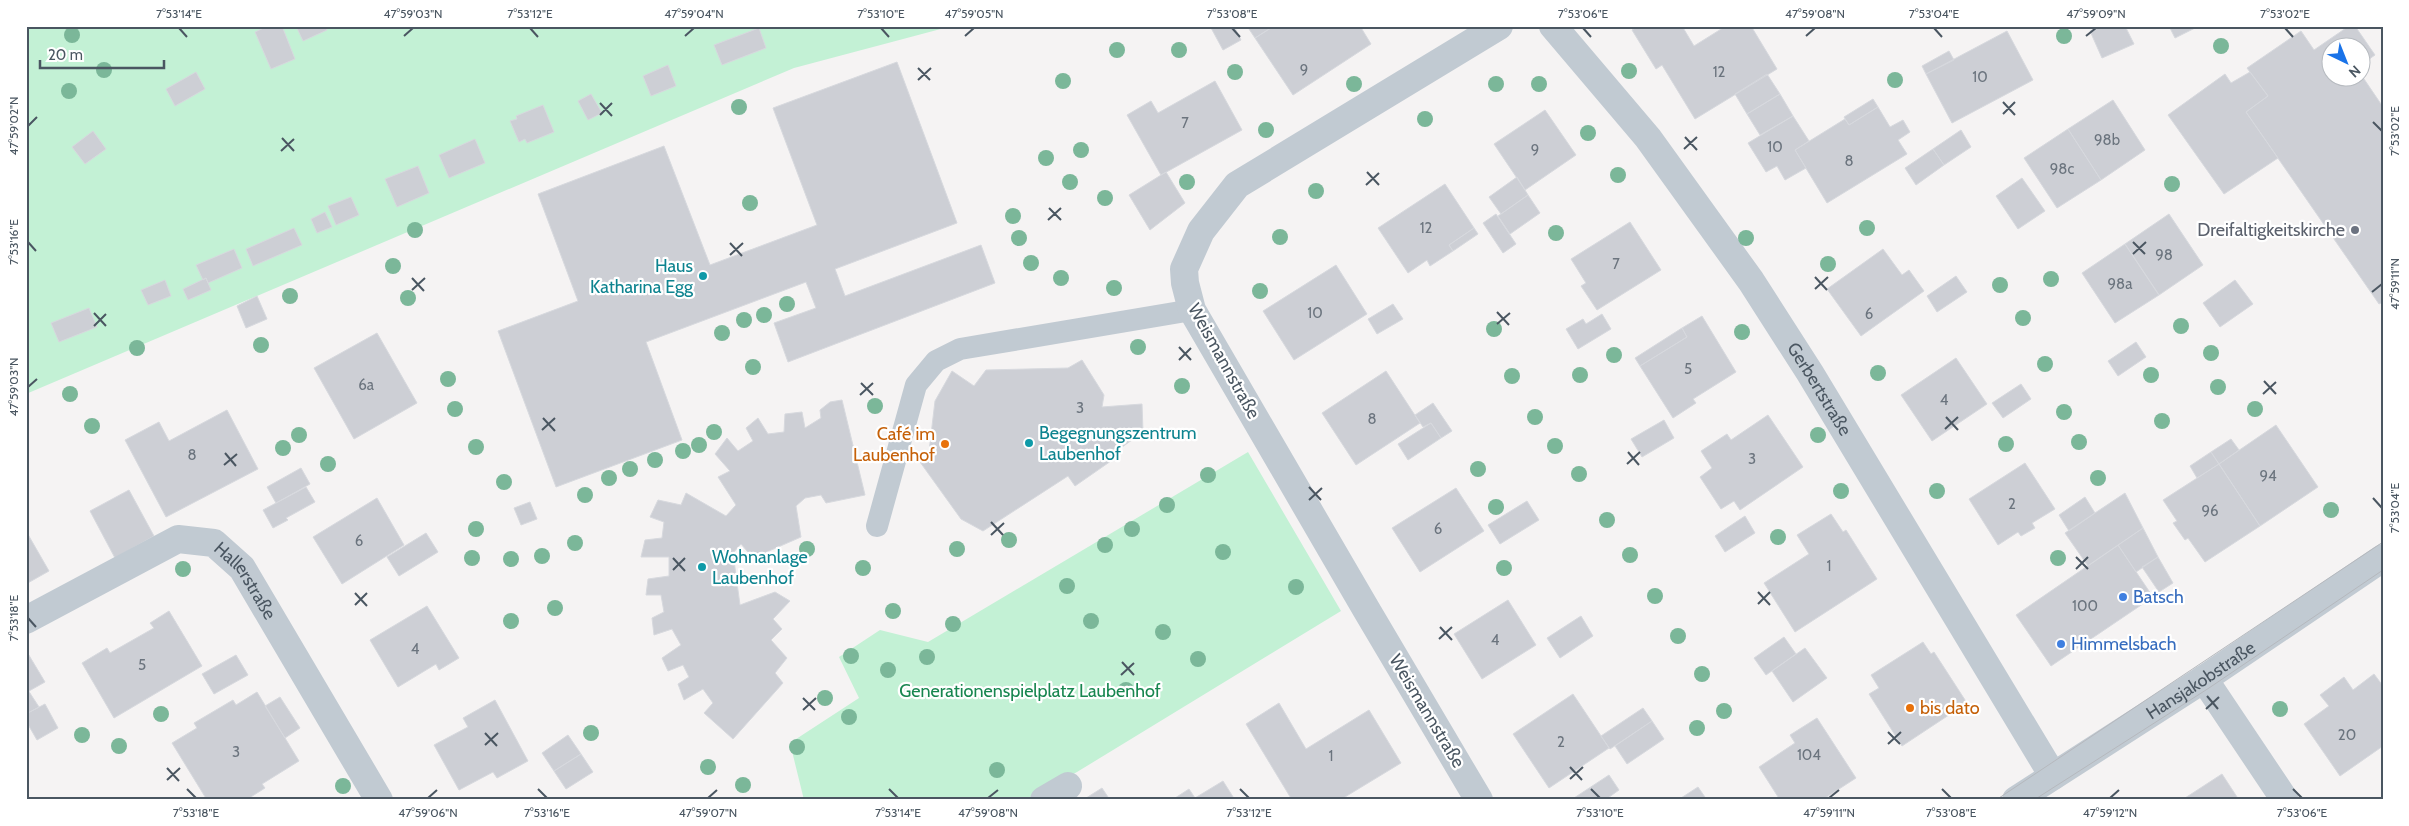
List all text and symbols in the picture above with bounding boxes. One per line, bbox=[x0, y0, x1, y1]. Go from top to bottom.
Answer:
text: 7°53'14"E bbox=[156, 6, 202, 21]
text: 47°59'03"N bbox=[383, 6, 443, 21]
text: 7°53'12"E bbox=[507, 6, 553, 21]
text: 47°59'04"N bbox=[664, 6, 724, 21]
text: 7°53'10"E bbox=[857, 6, 905, 21]
text: 47°59'05"N bbox=[944, 6, 1004, 21]
text: 7°53'08"E bbox=[1207, 6, 1258, 21]
text: 7°53'06"E bbox=[1558, 6, 1608, 21]
text: 47°59'08"N bbox=[1785, 6, 1845, 21]
text: 7°53'04"E bbox=[1909, 6, 1959, 21]
text: 47°59'09"N bbox=[2066, 6, 2126, 21]
text: 7°53'02"E bbox=[2260, 6, 2310, 21]
scale bar bbox=[40, 38, 164, 70]
north arrow bbox=[2322, 38, 2372, 88]
text: 20 m bbox=[48, 46, 83, 64]
house number: 9 bbox=[1300, 61, 1308, 79]
text: N bbox=[2345, 62, 2365, 81]
house number: 12 bbox=[1713, 63, 1726, 81]
house number: 10 bbox=[1972, 68, 1988, 86]
text: 47°59'02"N bbox=[6, 97, 21, 155]
text: 7°53'02"E bbox=[2387, 106, 2402, 156]
house number: 7 bbox=[1181, 114, 1189, 132]
house number: 98b bbox=[2094, 131, 2120, 149]
house number: 10 bbox=[1767, 138, 1783, 156]
house number: 9 bbox=[1531, 141, 1539, 159]
house number: 8 bbox=[1844, 152, 1854, 170]
house number: 98c bbox=[2050, 160, 2074, 178]
text: 7°53'16"E bbox=[6, 219, 21, 265]
house number: 12 bbox=[1420, 219, 1433, 237]
place label: Dreifaltigkeitskirche bbox=[2197, 219, 2345, 241]
marker: Dreifaltigkeitskirche bbox=[2349, 224, 2361, 236]
house number: 98 bbox=[2155, 246, 2173, 264]
place label: Haus Katharina Egg bbox=[590, 255, 694, 298]
house number: 7 bbox=[1612, 255, 1620, 273]
text: 47°59'11"N bbox=[2387, 258, 2402, 310]
marker: Haus Katharina Egg bbox=[697, 270, 709, 282]
house number: 98a bbox=[2108, 275, 2133, 293]
street label: Weismannstraße bbox=[1183, 299, 1265, 423]
house number: 10 bbox=[1307, 304, 1323, 322]
house number: 6 bbox=[1865, 305, 1873, 323]
street label: Gerbertstraße bbox=[1782, 338, 1856, 440]
text: 47°59'03"N bbox=[6, 357, 21, 417]
house number: 5 bbox=[1684, 360, 1692, 378]
house number: 6a bbox=[358, 376, 375, 394]
house number: 4 bbox=[1940, 391, 1949, 409]
house number: 3 bbox=[1076, 399, 1084, 417]
house number: 8 bbox=[1367, 410, 1377, 428]
place label: Begegnungszentrum Laubenhof bbox=[1039, 422, 1196, 465]
place label: Café im Laubenhof bbox=[853, 423, 935, 466]
marker: Begegnungszentrum Laubenhof bbox=[1023, 437, 1035, 449]
marker: Café im Laubenhof bbox=[939, 438, 951, 450]
house number: 8 bbox=[187, 446, 197, 464]
house number: 3 bbox=[1748, 450, 1756, 468]
house number: 94 bbox=[2259, 467, 2277, 485]
text: 7°53'04"E bbox=[2387, 483, 2402, 533]
house number: 2 bbox=[2008, 495, 2016, 513]
house number: 96 bbox=[2201, 502, 2219, 520]
house number: 6 bbox=[1434, 520, 1442, 538]
house number: 6 bbox=[355, 532, 363, 550]
street label: Hallerstraße bbox=[209, 537, 281, 623]
place label: Wohnanlage Laubenhof bbox=[712, 546, 808, 589]
house number: 1 bbox=[1827, 557, 1831, 575]
marker: Wohnanlage Laubenhof bbox=[696, 561, 708, 573]
place label: Batsch bbox=[2133, 586, 2184, 608]
marker: Batsch bbox=[2117, 591, 2129, 603]
text: 7°53'18"E bbox=[6, 595, 21, 641]
house number: 100 bbox=[2072, 597, 2098, 615]
house number: 4 bbox=[1491, 631, 1500, 649]
place label: Himmelsbach bbox=[2071, 633, 2176, 655]
street label: Hansjakobstraße bbox=[2142, 637, 2259, 724]
marker: Himmelsbach bbox=[2055, 638, 2067, 650]
house number: 4 bbox=[411, 640, 420, 658]
street label: Weismannstraße bbox=[1384, 650, 1470, 772]
house number: 5 bbox=[138, 656, 146, 674]
park label: Generationenspielplatz Laubenhof bbox=[899, 680, 1161, 702]
place label: bis dato bbox=[1920, 697, 1980, 719]
marker: bis dato bbox=[1904, 702, 1916, 714]
house number: 20 bbox=[2338, 726, 2356, 744]
house number: 2 bbox=[1557, 733, 1565, 751]
house number: 3 bbox=[232, 743, 240, 761]
house number: 104 bbox=[1797, 746, 1821, 764]
house number: 1 bbox=[1329, 747, 1333, 765]
text: 7°53'18"E bbox=[173, 805, 219, 820]
text: 47°59'06"N bbox=[398, 805, 458, 820]
text: 7°53'16"E bbox=[524, 805, 570, 820]
text: 47°59'07"N bbox=[679, 805, 737, 820]
text: 7°53'14"E bbox=[875, 805, 921, 820]
text: 47°59'08"N bbox=[958, 805, 1018, 820]
text: 7°53'12"E bbox=[1226, 805, 1272, 820]
text: 7°53'10"E bbox=[1576, 805, 1624, 820]
text: 47°59'11"N bbox=[1803, 805, 1855, 820]
text: 7°53'08"E bbox=[1926, 805, 1977, 820]
text: 47°59'12"N bbox=[2083, 805, 2137, 820]
text: 7°53'06"E bbox=[2277, 805, 2327, 820]

